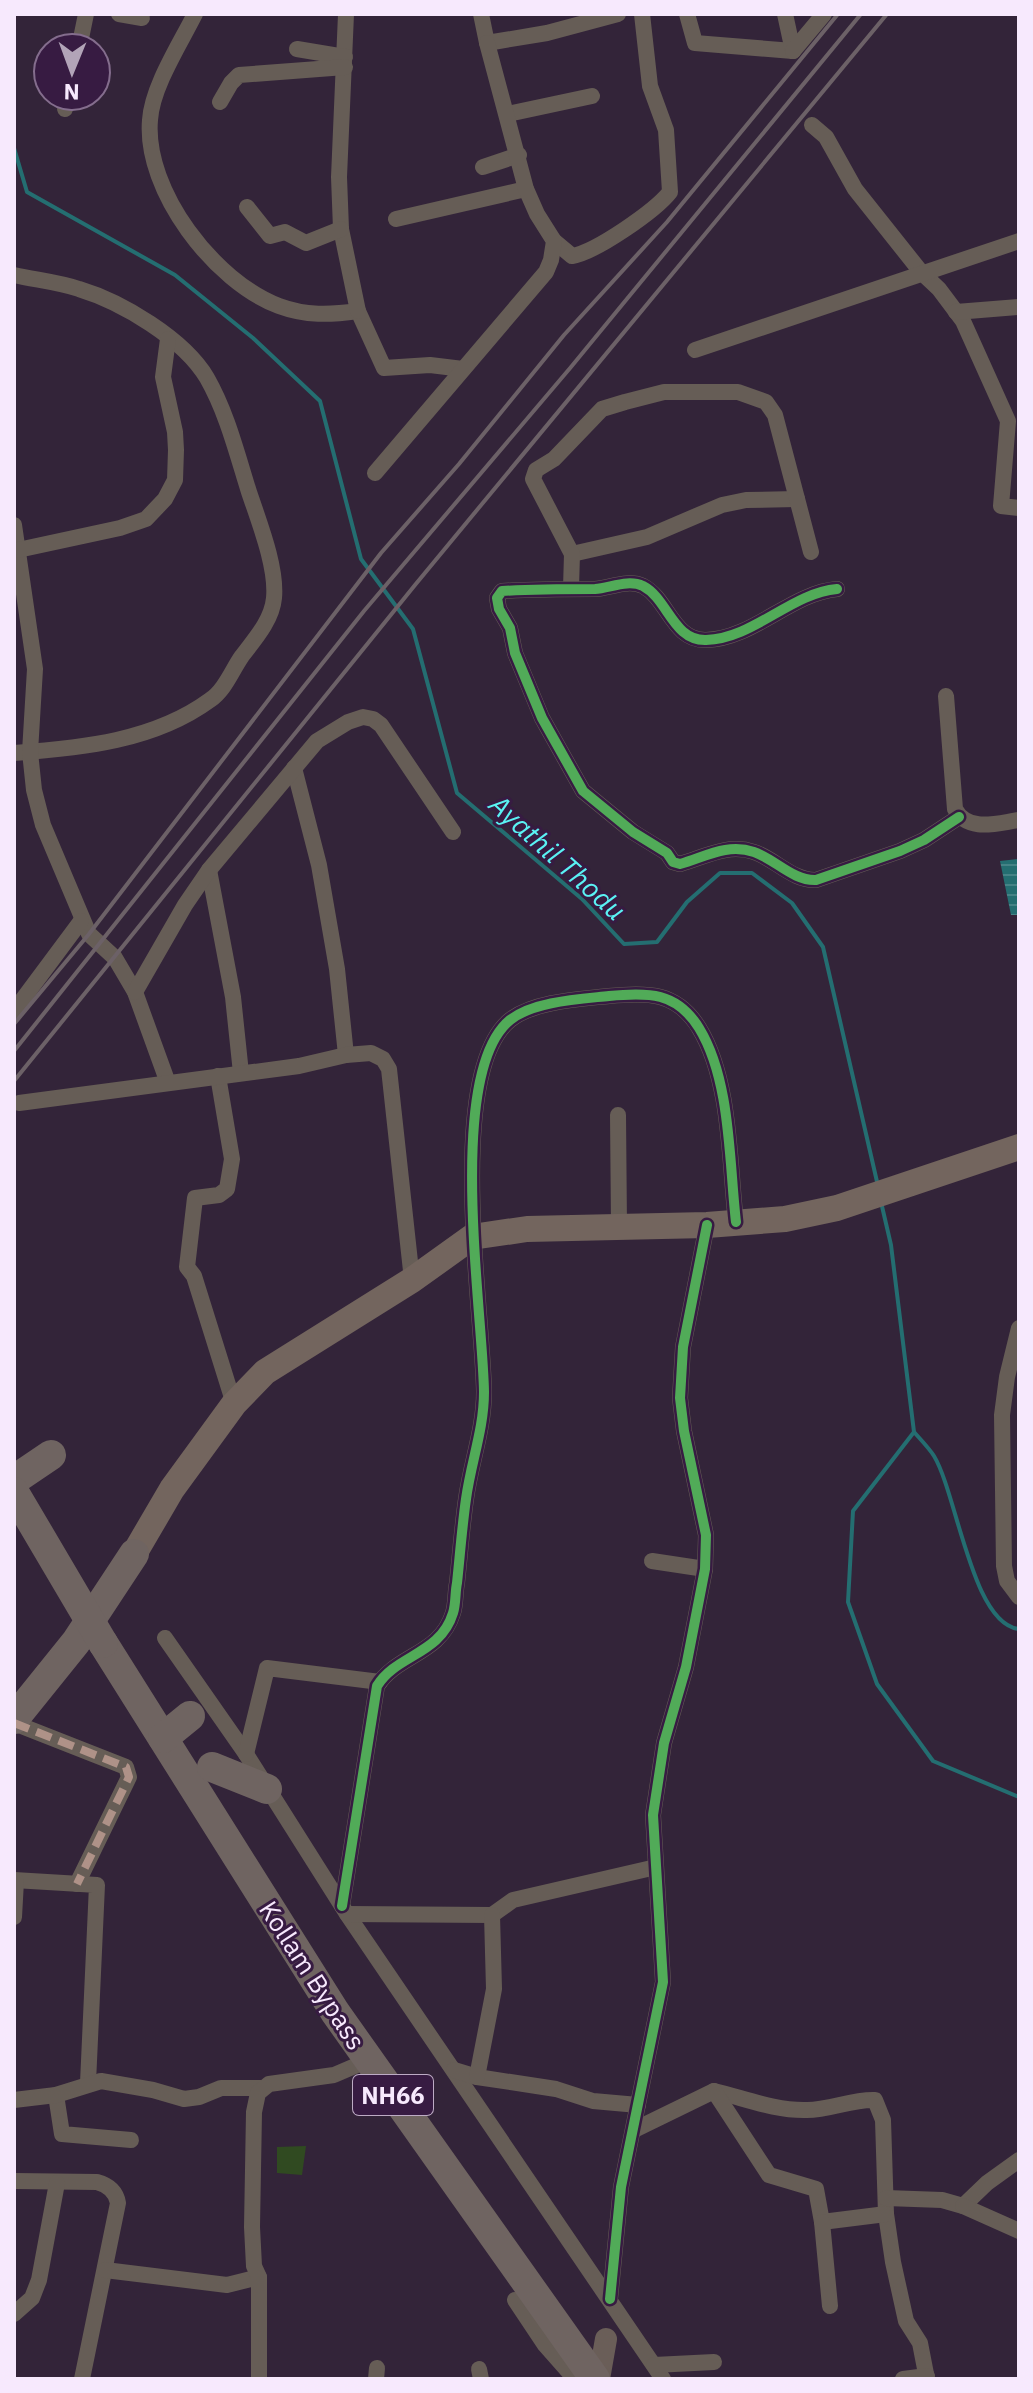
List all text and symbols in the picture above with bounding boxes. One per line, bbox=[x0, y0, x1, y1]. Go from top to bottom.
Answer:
north arrow bbox=[32, 32, 112, 112]
text: N bbox=[63, 78, 80, 107]
water label: Ayathil Thodu bbox=[481, 785, 634, 928]
street label: Kollam Bypass bbox=[252, 1894, 374, 2056]
road number: NH66 bbox=[353, 2075, 433, 2115]

